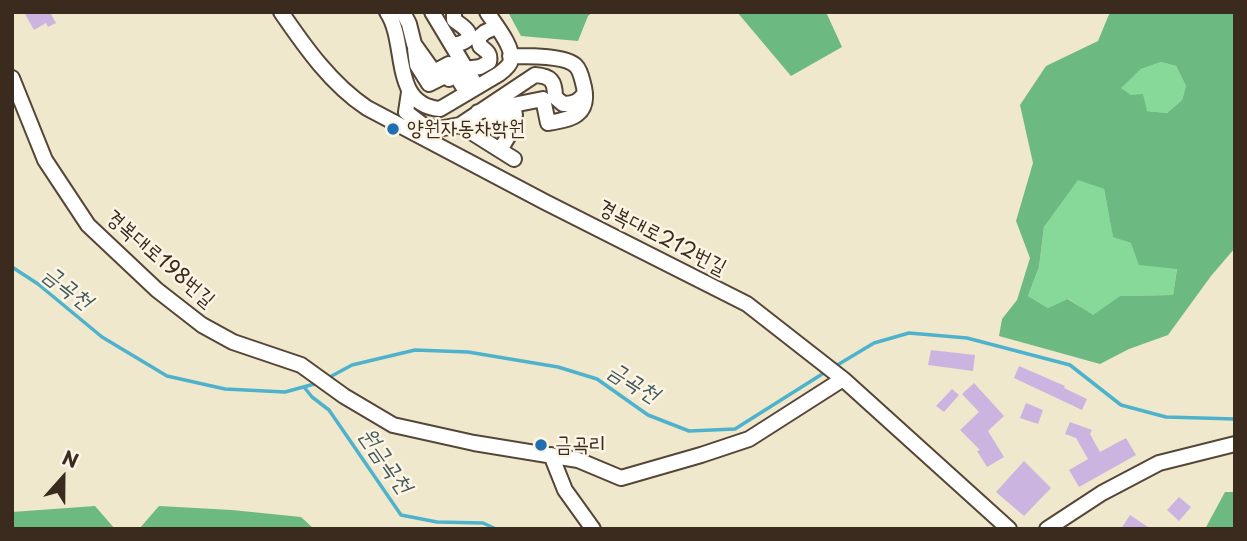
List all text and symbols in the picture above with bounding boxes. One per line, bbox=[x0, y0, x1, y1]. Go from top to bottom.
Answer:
place label: 양원자동차학원 bbox=[407, 116, 525, 142]
marker: 양원자동차학원 bbox=[385, 121, 401, 137]
street label: 경복대로212번길 bbox=[594, 195, 730, 281]
street label: 경복대로198번길 bbox=[100, 205, 220, 313]
water label: 금곡천 bbox=[37, 260, 97, 316]
water label: 금곡천 bbox=[602, 357, 664, 409]
water label: 원금곡천 bbox=[352, 423, 418, 499]
place label: 금곡리 bbox=[555, 432, 606, 458]
marker: 금곡리 bbox=[533, 437, 549, 453]
north arrow bbox=[28, 443, 98, 513]
text: N bbox=[58, 443, 83, 474]

